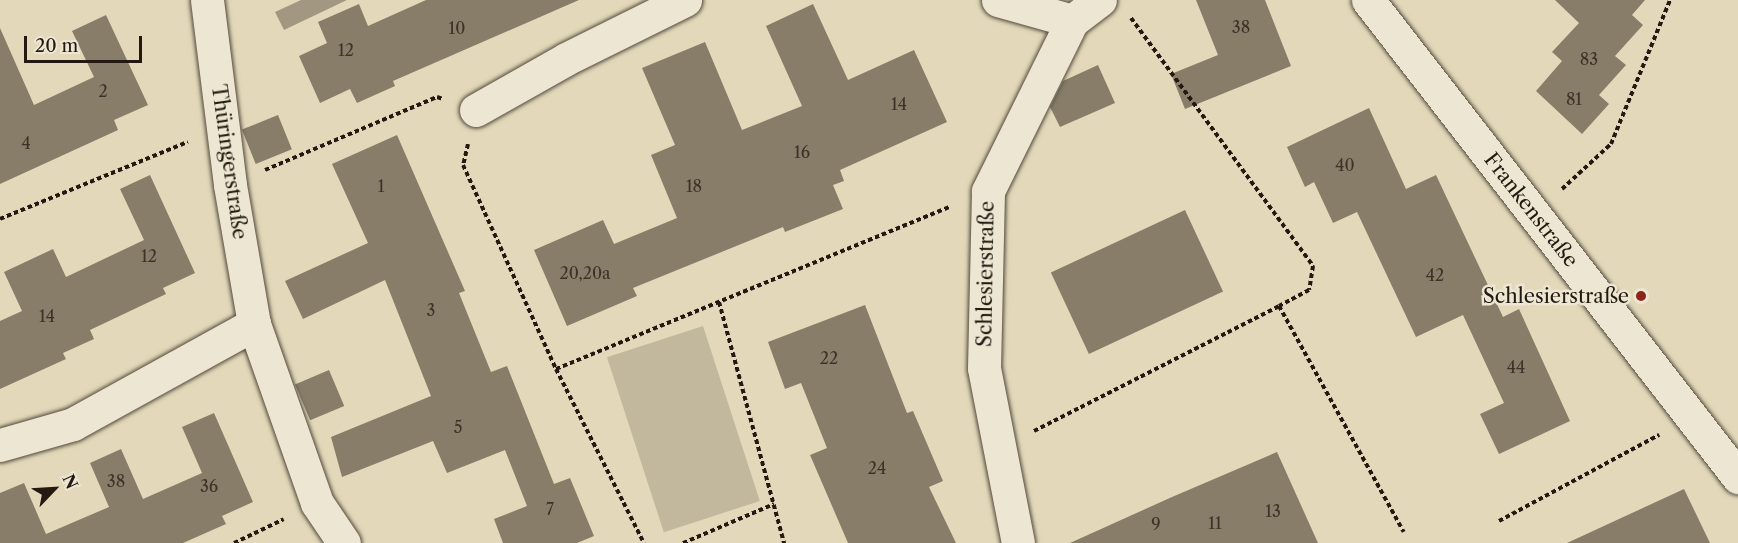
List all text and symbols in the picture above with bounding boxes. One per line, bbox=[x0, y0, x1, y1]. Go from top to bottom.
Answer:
house number: 38 bbox=[1232, 17, 1250, 37]
house number: 10 bbox=[449, 18, 465, 38]
scale bar bbox=[27, 24, 146, 62]
text: 20 m bbox=[35, 35, 78, 57]
house number: 12 bbox=[338, 40, 354, 60]
house number: 83 bbox=[1580, 49, 1598, 69]
house number: 2 bbox=[98, 81, 108, 101]
street label: Thüringerstraße bbox=[206, 83, 252, 241]
house number: 81 bbox=[1566, 89, 1582, 109]
house number: 14 bbox=[891, 94, 907, 114]
house number: 4 bbox=[21, 133, 31, 153]
house number: 16 bbox=[794, 142, 810, 162]
street label: Frankenstraße bbox=[1479, 148, 1583, 272]
house number: 40 bbox=[1335, 155, 1355, 175]
house number: 1 bbox=[378, 176, 384, 196]
house number: 18 bbox=[686, 176, 702, 196]
street label: Schlesierstraße bbox=[973, 201, 999, 347]
house number: 12 bbox=[141, 246, 157, 266]
house number: 20,20a bbox=[559, 263, 611, 283]
house number: 42 bbox=[1426, 265, 1444, 285]
place label: Schlesierstraße bbox=[1483, 284, 1629, 308]
marker: Schlesierstraße bbox=[1634, 289, 1648, 303]
house number: 3 bbox=[427, 300, 435, 320]
house number: 14 bbox=[39, 306, 55, 326]
house number: 22 bbox=[820, 348, 838, 368]
house number: 44 bbox=[1507, 357, 1525, 377]
house number: 5 bbox=[454, 417, 462, 437]
house number: 24 bbox=[868, 458, 886, 478]
north arrow bbox=[24, 459, 84, 519]
text: N bbox=[58, 471, 82, 492]
house number: 38 bbox=[107, 471, 125, 491]
house number: 36 bbox=[200, 476, 218, 496]
house number: 7 bbox=[546, 499, 554, 519]
house number: 13 bbox=[1265, 501, 1281, 521]
house number: 11 bbox=[1208, 513, 1222, 533]
house number: 9 bbox=[1151, 514, 1161, 534]

